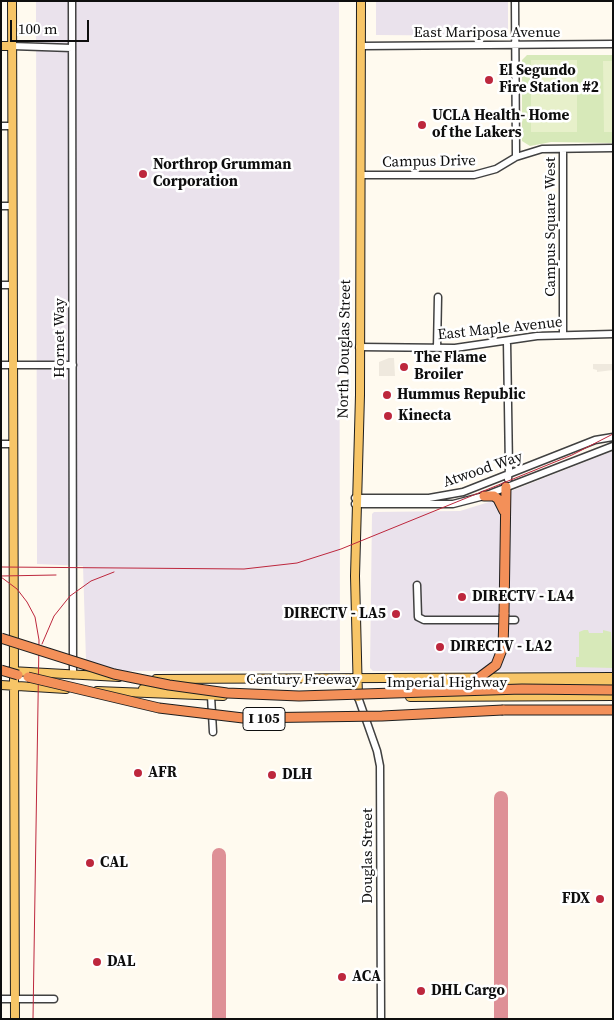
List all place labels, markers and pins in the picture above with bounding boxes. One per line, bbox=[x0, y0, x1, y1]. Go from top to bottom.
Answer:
place label: El Segundo Fire Station #2 bbox=[499, 62, 599, 97]
marker: El Segundo Fire Station #2 bbox=[483, 74, 495, 86]
place label: UCLA Health- Home of the Lakers bbox=[432, 107, 569, 142]
marker: UCLA Health- Home of the Lakers bbox=[416, 119, 428, 131]
place label: Northrop Grumman Corporation bbox=[153, 156, 291, 191]
marker: Northrop Grumman Corporation bbox=[137, 168, 149, 180]
place label: The Flame Broiler bbox=[414, 349, 486, 384]
marker: The Flame Broiler bbox=[398, 361, 410, 373]
place label: Hummus Republic bbox=[397, 386, 526, 404]
marker: Hummus Republic bbox=[381, 389, 393, 401]
place label: Kinecta bbox=[398, 407, 451, 425]
marker: Kinecta bbox=[382, 410, 394, 422]
place label: DIRECTV - LA4 bbox=[472, 588, 574, 606]
marker: DIRECTV - LA4 bbox=[456, 591, 468, 603]
place label: DIRECTV - LA5 bbox=[284, 605, 386, 623]
marker: DIRECTV - LA5 bbox=[390, 608, 402, 620]
place label: DIRECTV - LA2 bbox=[450, 638, 552, 656]
marker: DIRECTV - LA2 bbox=[434, 641, 446, 653]
place label: AFR bbox=[148, 764, 177, 782]
place label: DLH bbox=[282, 766, 312, 784]
marker: AFR bbox=[132, 767, 144, 779]
marker: DLH bbox=[266, 769, 278, 781]
place label: CAL bbox=[100, 854, 128, 872]
marker: CAL bbox=[84, 857, 96, 869]
place label: FDX bbox=[562, 890, 590, 908]
marker: FDX bbox=[594, 893, 606, 905]
place label: DAL bbox=[107, 953, 135, 971]
marker: DAL bbox=[91, 956, 103, 968]
place label: ACA bbox=[352, 968, 381, 986]
marker: ACA bbox=[336, 971, 348, 983]
place label: DHL Cargo bbox=[431, 982, 505, 1000]
marker: DHL Cargo bbox=[415, 985, 427, 997]

